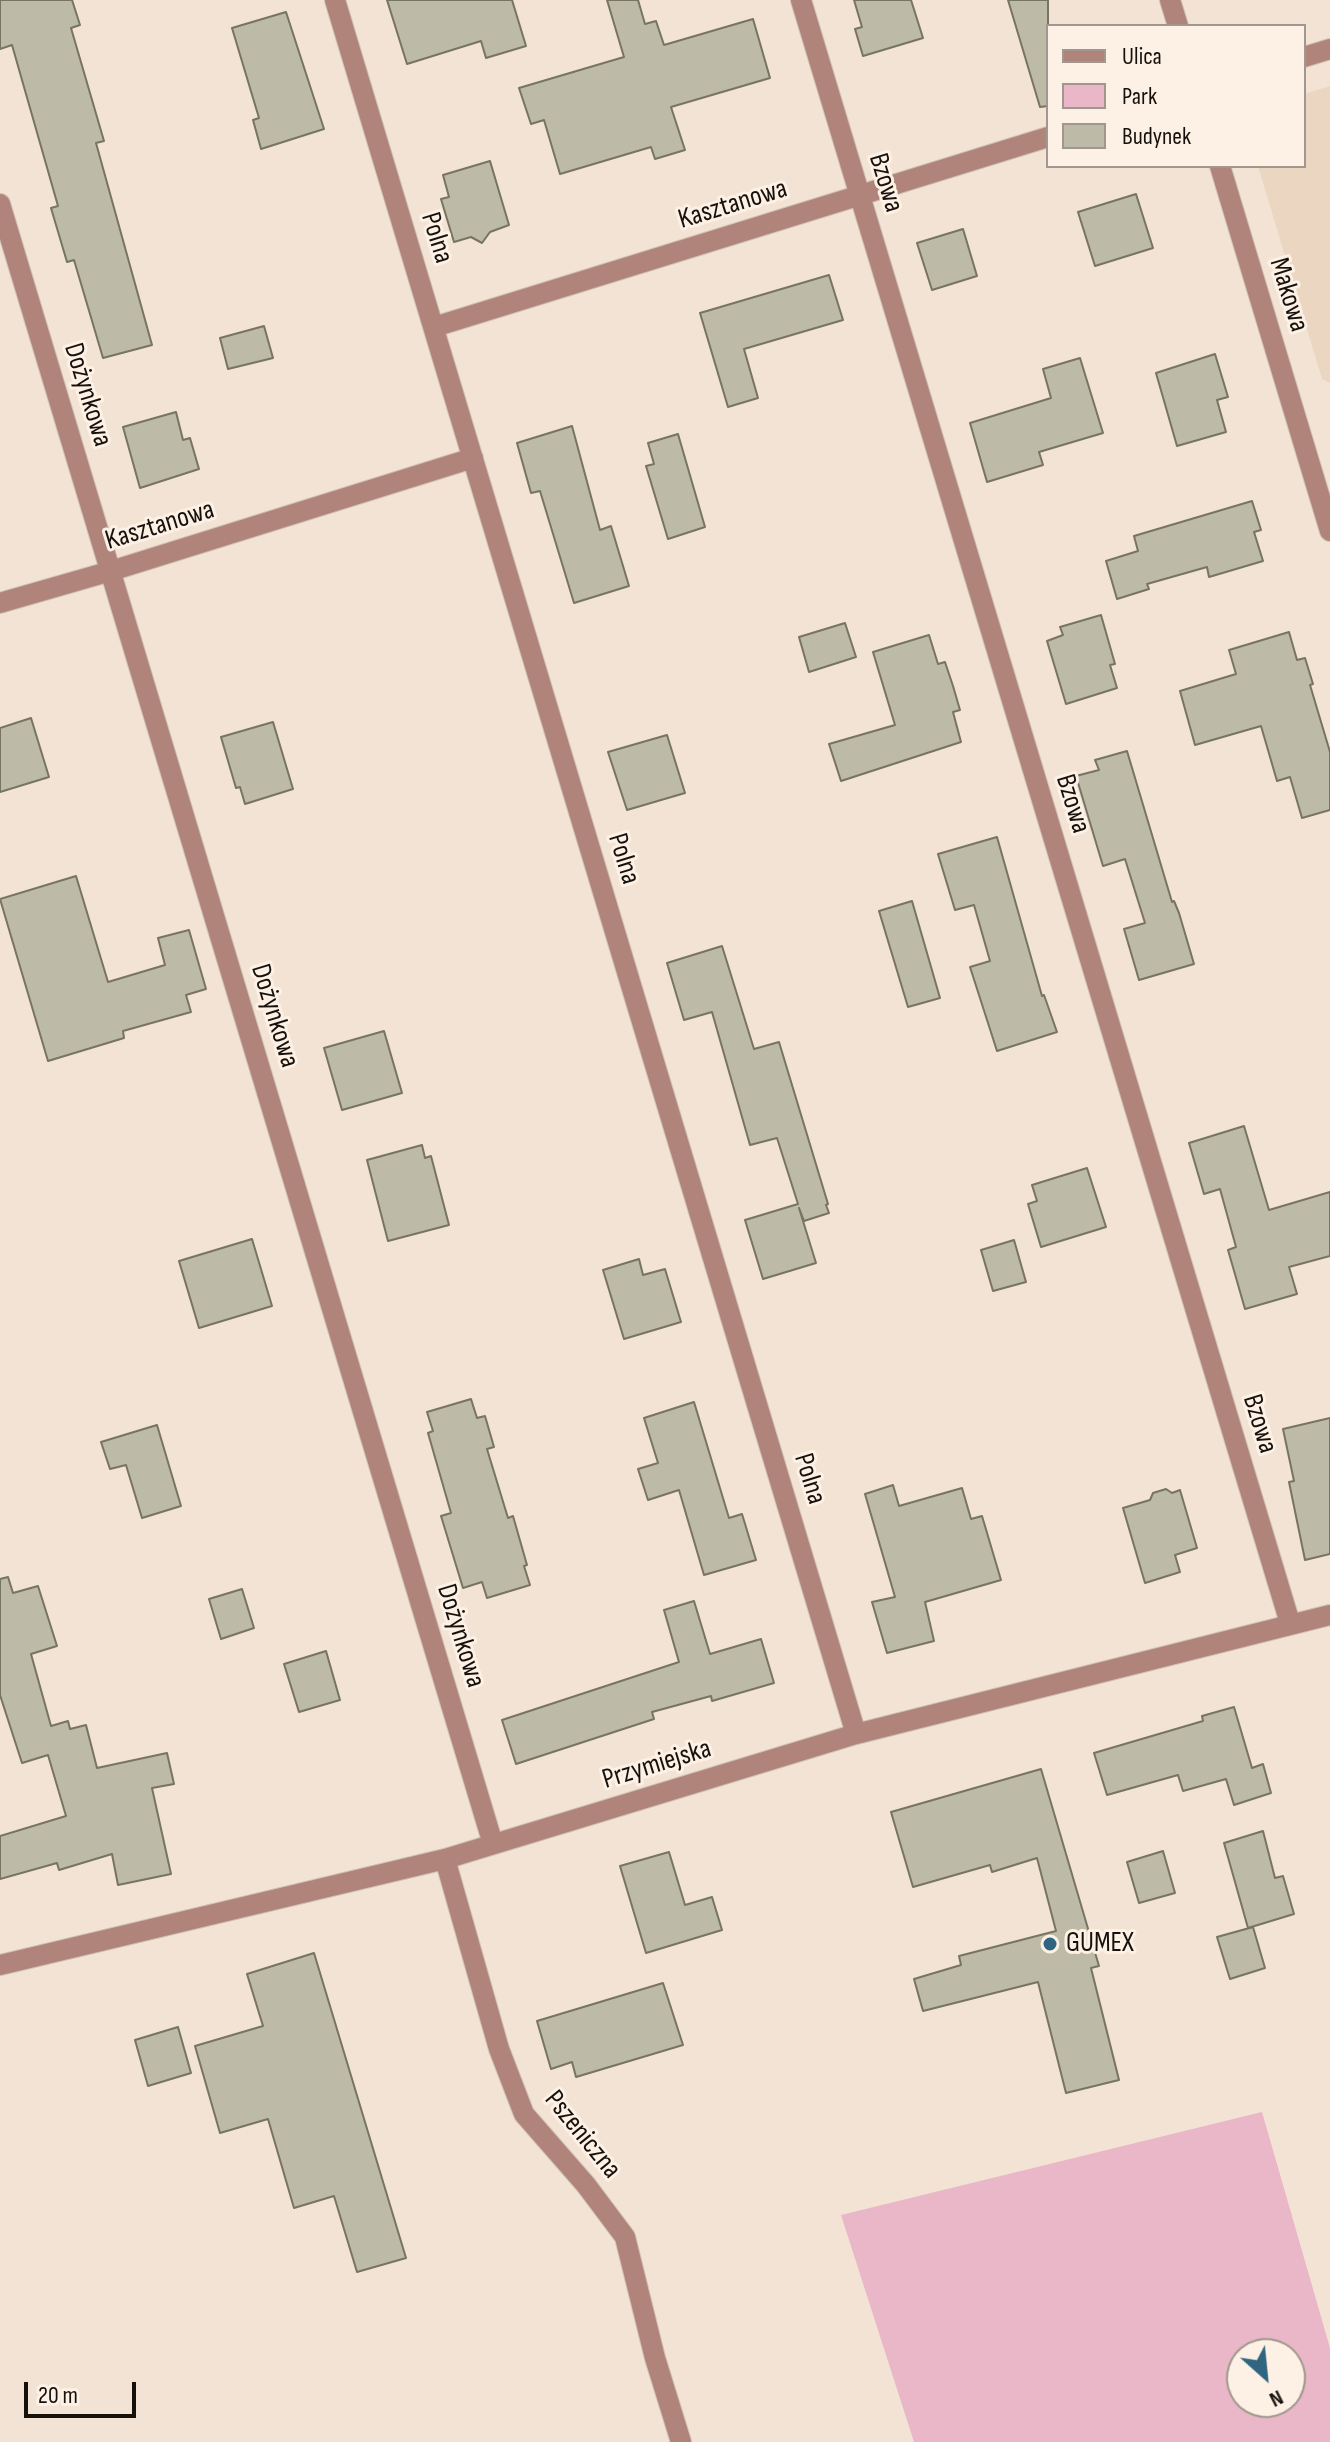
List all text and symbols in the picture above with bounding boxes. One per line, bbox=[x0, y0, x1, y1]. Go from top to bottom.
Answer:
legend bbox=[1046, 24, 1306, 168]
text: Ulica bbox=[1122, 42, 1162, 71]
text: Park bbox=[1122, 82, 1157, 111]
text: Budynek bbox=[1122, 122, 1191, 151]
street label: Bzowa bbox=[860, 150, 910, 216]
street label: Kasztanowa bbox=[675, 173, 791, 237]
street label: Polna bbox=[412, 209, 460, 267]
street label: Makowa bbox=[1261, 254, 1315, 336]
street label: Dożynkowa bbox=[55, 339, 119, 451]
street label: Kasztanowa bbox=[102, 494, 218, 558]
street label: Bzowa bbox=[1047, 771, 1097, 837]
street label: Polna bbox=[599, 830, 647, 888]
street label: Dożynkowa bbox=[242, 960, 306, 1072]
street label: Bzowa bbox=[1234, 1391, 1284, 1457]
street label: Polna bbox=[785, 1450, 833, 1508]
street label: Dożynkowa bbox=[428, 1580, 492, 1692]
street label: Przymiejska bbox=[599, 1733, 715, 1797]
place label: GUMEX bbox=[1066, 1927, 1134, 1961]
marker: GUMEX bbox=[1041, 1935, 1059, 1953]
street label: Pszeniczna bbox=[536, 2084, 628, 2186]
north arrow bbox=[1226, 2338, 1306, 2418]
scale bar bbox=[28, 2366, 140, 2416]
text: 20 m bbox=[38, 2381, 78, 2410]
text: N bbox=[1265, 2383, 1288, 2413]

